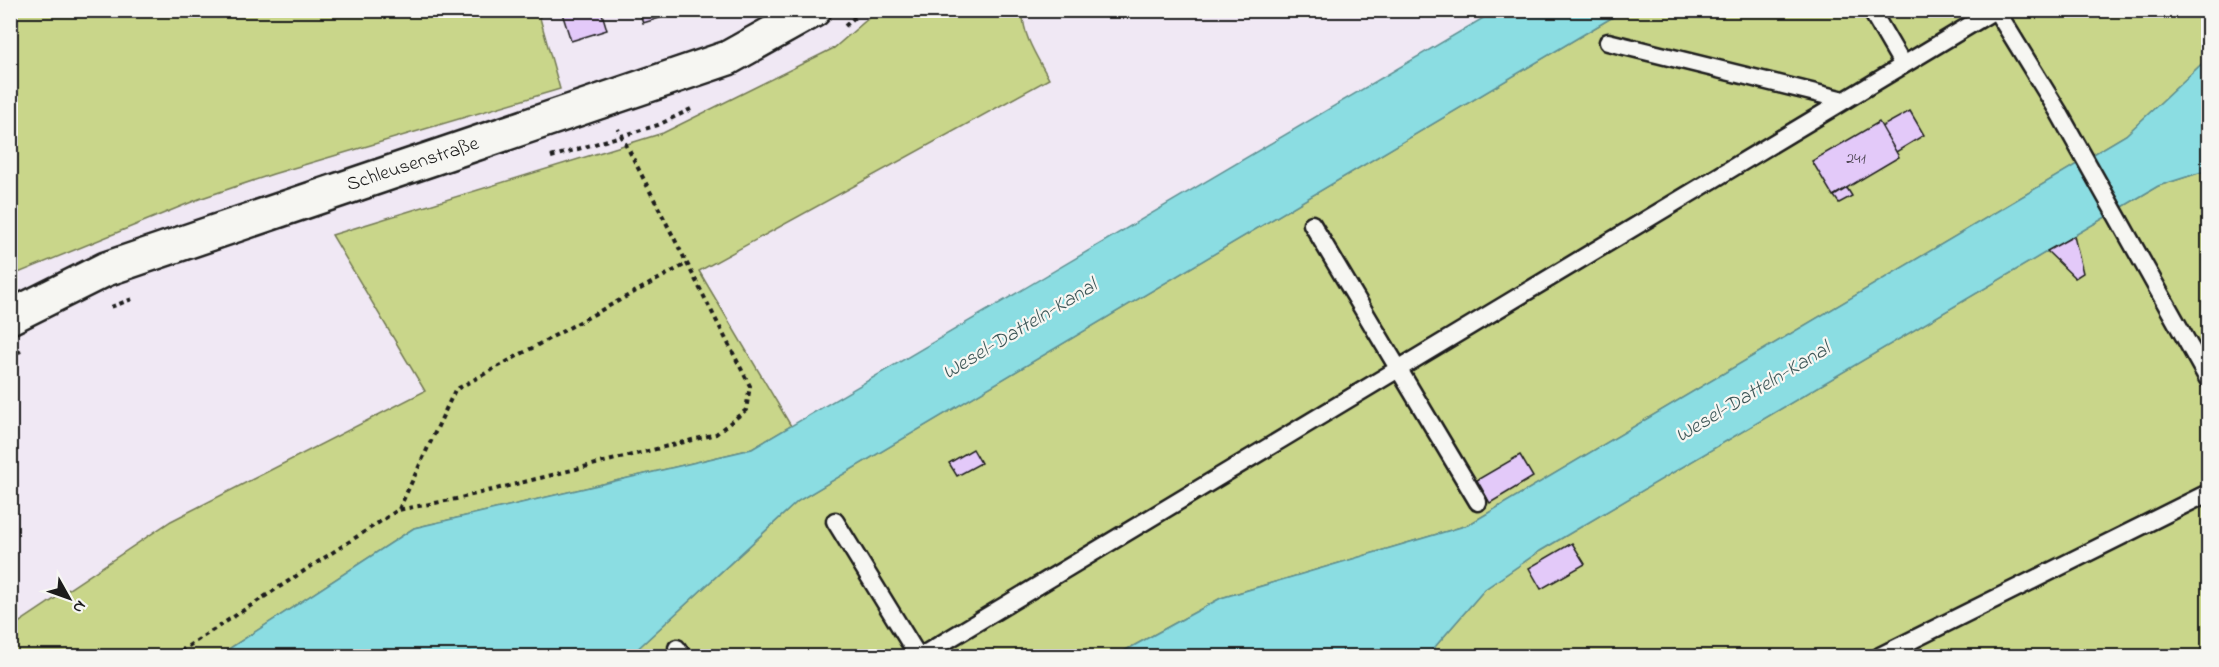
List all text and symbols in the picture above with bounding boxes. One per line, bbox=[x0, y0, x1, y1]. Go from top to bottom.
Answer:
street label: Schleusenstraße bbox=[343, 130, 483, 200]
house number: 241 bbox=[1846, 147, 1866, 171]
water label: Wesel-Datteln-Kanal bbox=[937, 271, 1105, 388]
water label: Wesel-Datteln-Kanal bbox=[1670, 334, 1838, 451]
north arrow bbox=[39, 568, 99, 628]
text: N bbox=[66, 595, 92, 618]

